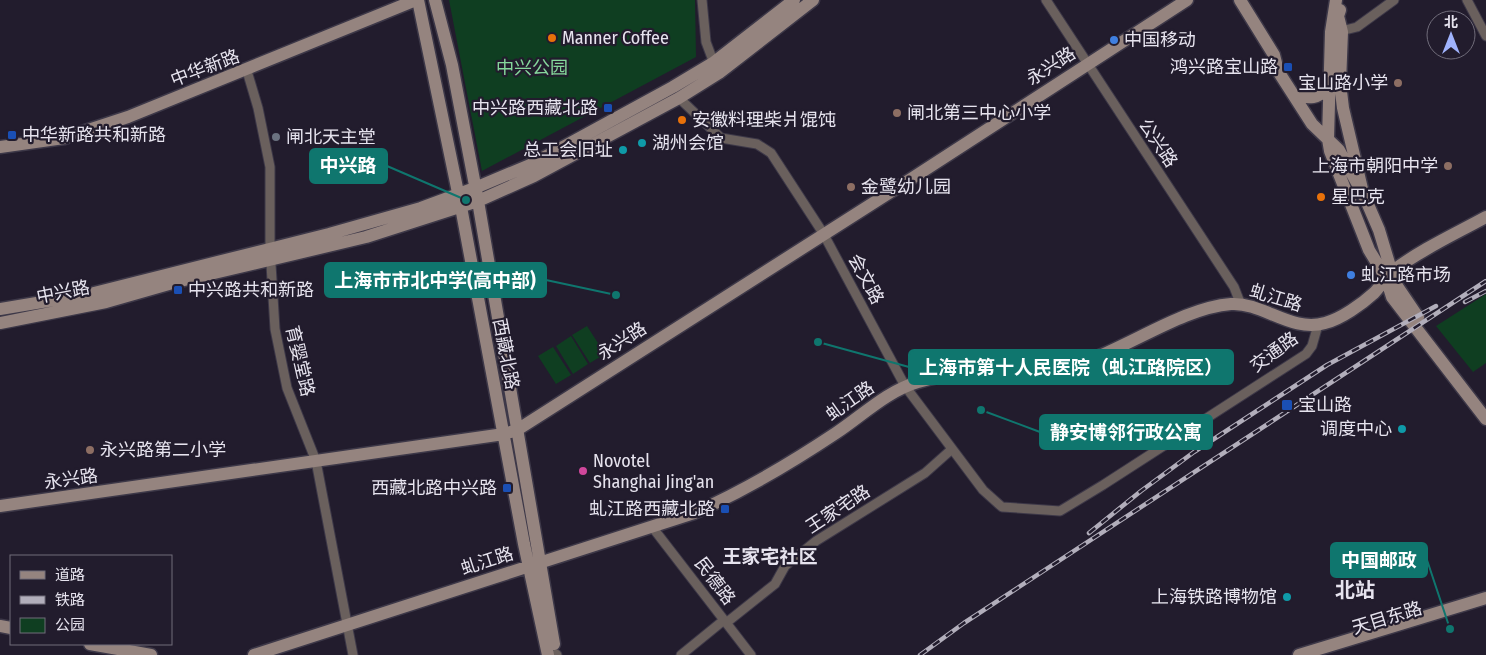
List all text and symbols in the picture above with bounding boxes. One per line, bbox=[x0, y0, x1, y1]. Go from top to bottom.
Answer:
north arrow bbox=[1426, 10, 1476, 60]
text: 北 bbox=[1444, 14, 1458, 31]
place label: Manner Coffee bbox=[562, 27, 669, 49]
place label: 中国移动 bbox=[1124, 29, 1196, 51]
marker: Manner Coffee bbox=[546, 32, 558, 44]
marker: 中国移动 bbox=[1108, 34, 1120, 46]
street label: 永兴路 bbox=[1022, 42, 1080, 90]
street label: 中华新路 bbox=[167, 45, 243, 91]
place label: 鸿兴路宝山路 bbox=[1170, 56, 1278, 78]
park label: 中兴公园 bbox=[496, 57, 568, 79]
marker: 鸿兴路宝山路 bbox=[1282, 61, 1294, 73]
place label: 宝山路小学 bbox=[1298, 72, 1388, 94]
marker: 宝山路小学 bbox=[1392, 77, 1404, 89]
place label: 中兴路西藏北路 bbox=[472, 97, 598, 119]
marker: 中兴路西藏北路 bbox=[602, 102, 614, 114]
place label: 闸北第三中心小学 bbox=[907, 102, 1051, 124]
marker: 闸北第三中心小学 bbox=[891, 107, 903, 119]
place label: 安徽料理柴爿馄饨 bbox=[692, 109, 836, 131]
marker: 安徽料理柴爿馄饨 bbox=[676, 114, 688, 126]
street label: 公兴路 bbox=[1134, 114, 1182, 172]
place label: 中华新路共和新路 bbox=[22, 124, 166, 146]
place label: 闸北天主堂 bbox=[286, 126, 376, 148]
marker: 中华新路共和新路 bbox=[6, 129, 18, 141]
marker: 闸北天主堂 bbox=[270, 131, 282, 143]
place label: 湖州会馆 bbox=[652, 132, 724, 154]
marker: 湖州会馆 bbox=[636, 137, 648, 149]
place label: 总工会旧址 bbox=[523, 139, 613, 161]
marker: 总工会旧址 bbox=[617, 144, 629, 156]
callout: 中兴路 bbox=[310, 149, 387, 183]
text: 中兴路 bbox=[319, 154, 377, 177]
place label: 上海市朝阳中学 bbox=[1312, 155, 1438, 177]
marker: 上海市朝阳中学 bbox=[1442, 160, 1454, 172]
place label: 金鹭幼儿园 bbox=[861, 176, 951, 198]
marker: 金鹭幼儿园 bbox=[845, 181, 857, 193]
place label: 星巴克 bbox=[1331, 186, 1385, 208]
marker: 星巴克 bbox=[1315, 191, 1327, 203]
street label: 会文路 bbox=[844, 250, 888, 308]
callout: 上海市市北中学(高中部) bbox=[325, 263, 546, 297]
place label: 虬江路市场 bbox=[1361, 264, 1451, 286]
text: 上海市市北中学(高中部) bbox=[334, 269, 536, 292]
marker: 虬江路市场 bbox=[1345, 269, 1357, 281]
street label: 中兴路 bbox=[34, 276, 92, 308]
place label: 中兴路共和新路 bbox=[188, 279, 314, 301]
street label: 虬江路 bbox=[1247, 280, 1305, 316]
marker: 中兴路共和新路 bbox=[172, 284, 184, 296]
street label: 西藏北路 bbox=[488, 317, 524, 391]
street label: 永兴路 bbox=[593, 317, 651, 365]
street label: 育婴堂路 bbox=[281, 323, 319, 399]
street label: 交通路 bbox=[1246, 327, 1302, 377]
callout: 上海市第十人民医院（虬江路院区） bbox=[909, 350, 1233, 384]
text: 上海市第十人民医院（虬江路院区） bbox=[919, 356, 1223, 379]
street label: 虬江路 bbox=[822, 377, 878, 425]
place label: 宝山路 bbox=[1298, 394, 1352, 416]
marker: 宝山路 bbox=[1280, 398, 1294, 412]
callout: 静安博邻行政公寓 bbox=[1040, 415, 1212, 449]
place label: 调度中心 bbox=[1320, 418, 1392, 440]
text: 静安博邻行政公寓 bbox=[1050, 421, 1202, 444]
marker: 调度中心 bbox=[1396, 423, 1408, 435]
place label: 永兴路第二小学 bbox=[100, 439, 226, 461]
marker: 永兴路第二小学 bbox=[84, 444, 96, 456]
place label: Novotel Shanghai Jing'an bbox=[593, 450, 714, 493]
street label: 永兴路 bbox=[43, 464, 99, 494]
marker: Novotel Shanghai Jing'an bbox=[577, 465, 589, 477]
place label: 西藏北路中兴路 bbox=[371, 477, 497, 499]
street label: 王家宅路 bbox=[802, 480, 874, 538]
marker: 西藏北路中兴路 bbox=[501, 482, 513, 494]
place label: 虬江路西藏北路 bbox=[589, 498, 715, 520]
marker: 虬江路西藏北路 bbox=[719, 503, 731, 515]
street label: 虬江路 bbox=[458, 542, 516, 580]
callout: 中国邮政 bbox=[1331, 543, 1427, 577]
district label: 王家宅社区 bbox=[722, 545, 818, 568]
text: 中国邮政 bbox=[1341, 549, 1417, 572]
street label: 民德路 bbox=[690, 553, 740, 609]
legend bbox=[10, 555, 172, 645]
text: 道路 bbox=[55, 566, 85, 584]
district label: 北站 bbox=[1335, 578, 1375, 602]
place label: 上海铁路博物馆 bbox=[1151, 586, 1277, 608]
text: 铁路 bbox=[55, 591, 85, 609]
marker: 上海铁路博物馆 bbox=[1281, 591, 1293, 603]
street label: 天目东路 bbox=[1349, 597, 1425, 639]
text: 公园 bbox=[55, 616, 85, 634]

